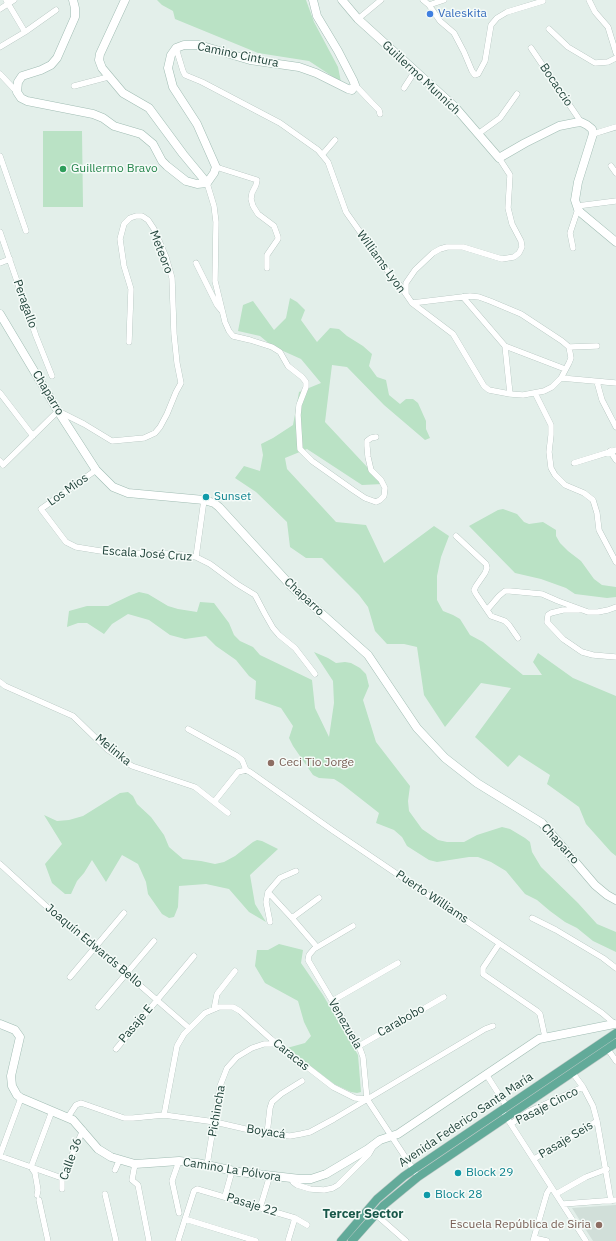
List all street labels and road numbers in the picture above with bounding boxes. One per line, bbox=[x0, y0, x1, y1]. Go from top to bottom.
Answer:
street label: Guillermo Munnich bbox=[379, 38, 463, 118]
street label: Camino Cintura bbox=[196, 39, 280, 71]
street label: Bocaccio bbox=[536, 61, 576, 109]
street label: Meteoro bbox=[146, 228, 176, 276]
street label: Williams Lyon bbox=[354, 228, 408, 296]
street label: Peragallo bbox=[10, 278, 40, 330]
street label: Chaparro bbox=[29, 368, 67, 418]
street label: Los Mios bbox=[45, 471, 91, 509]
street label: Escala José Cruz bbox=[102, 544, 192, 564]
street label: Chaparro bbox=[281, 575, 327, 619]
street label: Melinka bbox=[92, 731, 134, 769]
street label: Chaparro bbox=[538, 821, 582, 867]
street label: Puerto Williams bbox=[393, 867, 471, 927]
street label: Joaquín Edwards Bello bbox=[42, 901, 146, 991]
street label: Venezuela bbox=[325, 996, 365, 1052]
street label: Pasaje E bbox=[116, 1002, 156, 1046]
street label: Carabobo bbox=[375, 1002, 427, 1040]
street label: Caracas bbox=[270, 1036, 312, 1074]
street label: Avenida Federico Santa María bbox=[396, 1070, 536, 1170]
street label: Pichincha bbox=[205, 1084, 229, 1138]
street label: Pasaje Cinco bbox=[513, 1084, 581, 1128]
street label: Pasaje Seis bbox=[536, 1118, 596, 1162]
street label: Boyacá bbox=[246, 1122, 286, 1142]
street label: Calle 36 bbox=[57, 1136, 85, 1182]
street label: Camino La Pólvora bbox=[182, 1155, 282, 1185]
street label: Pasaje 22 bbox=[225, 1190, 279, 1220]

